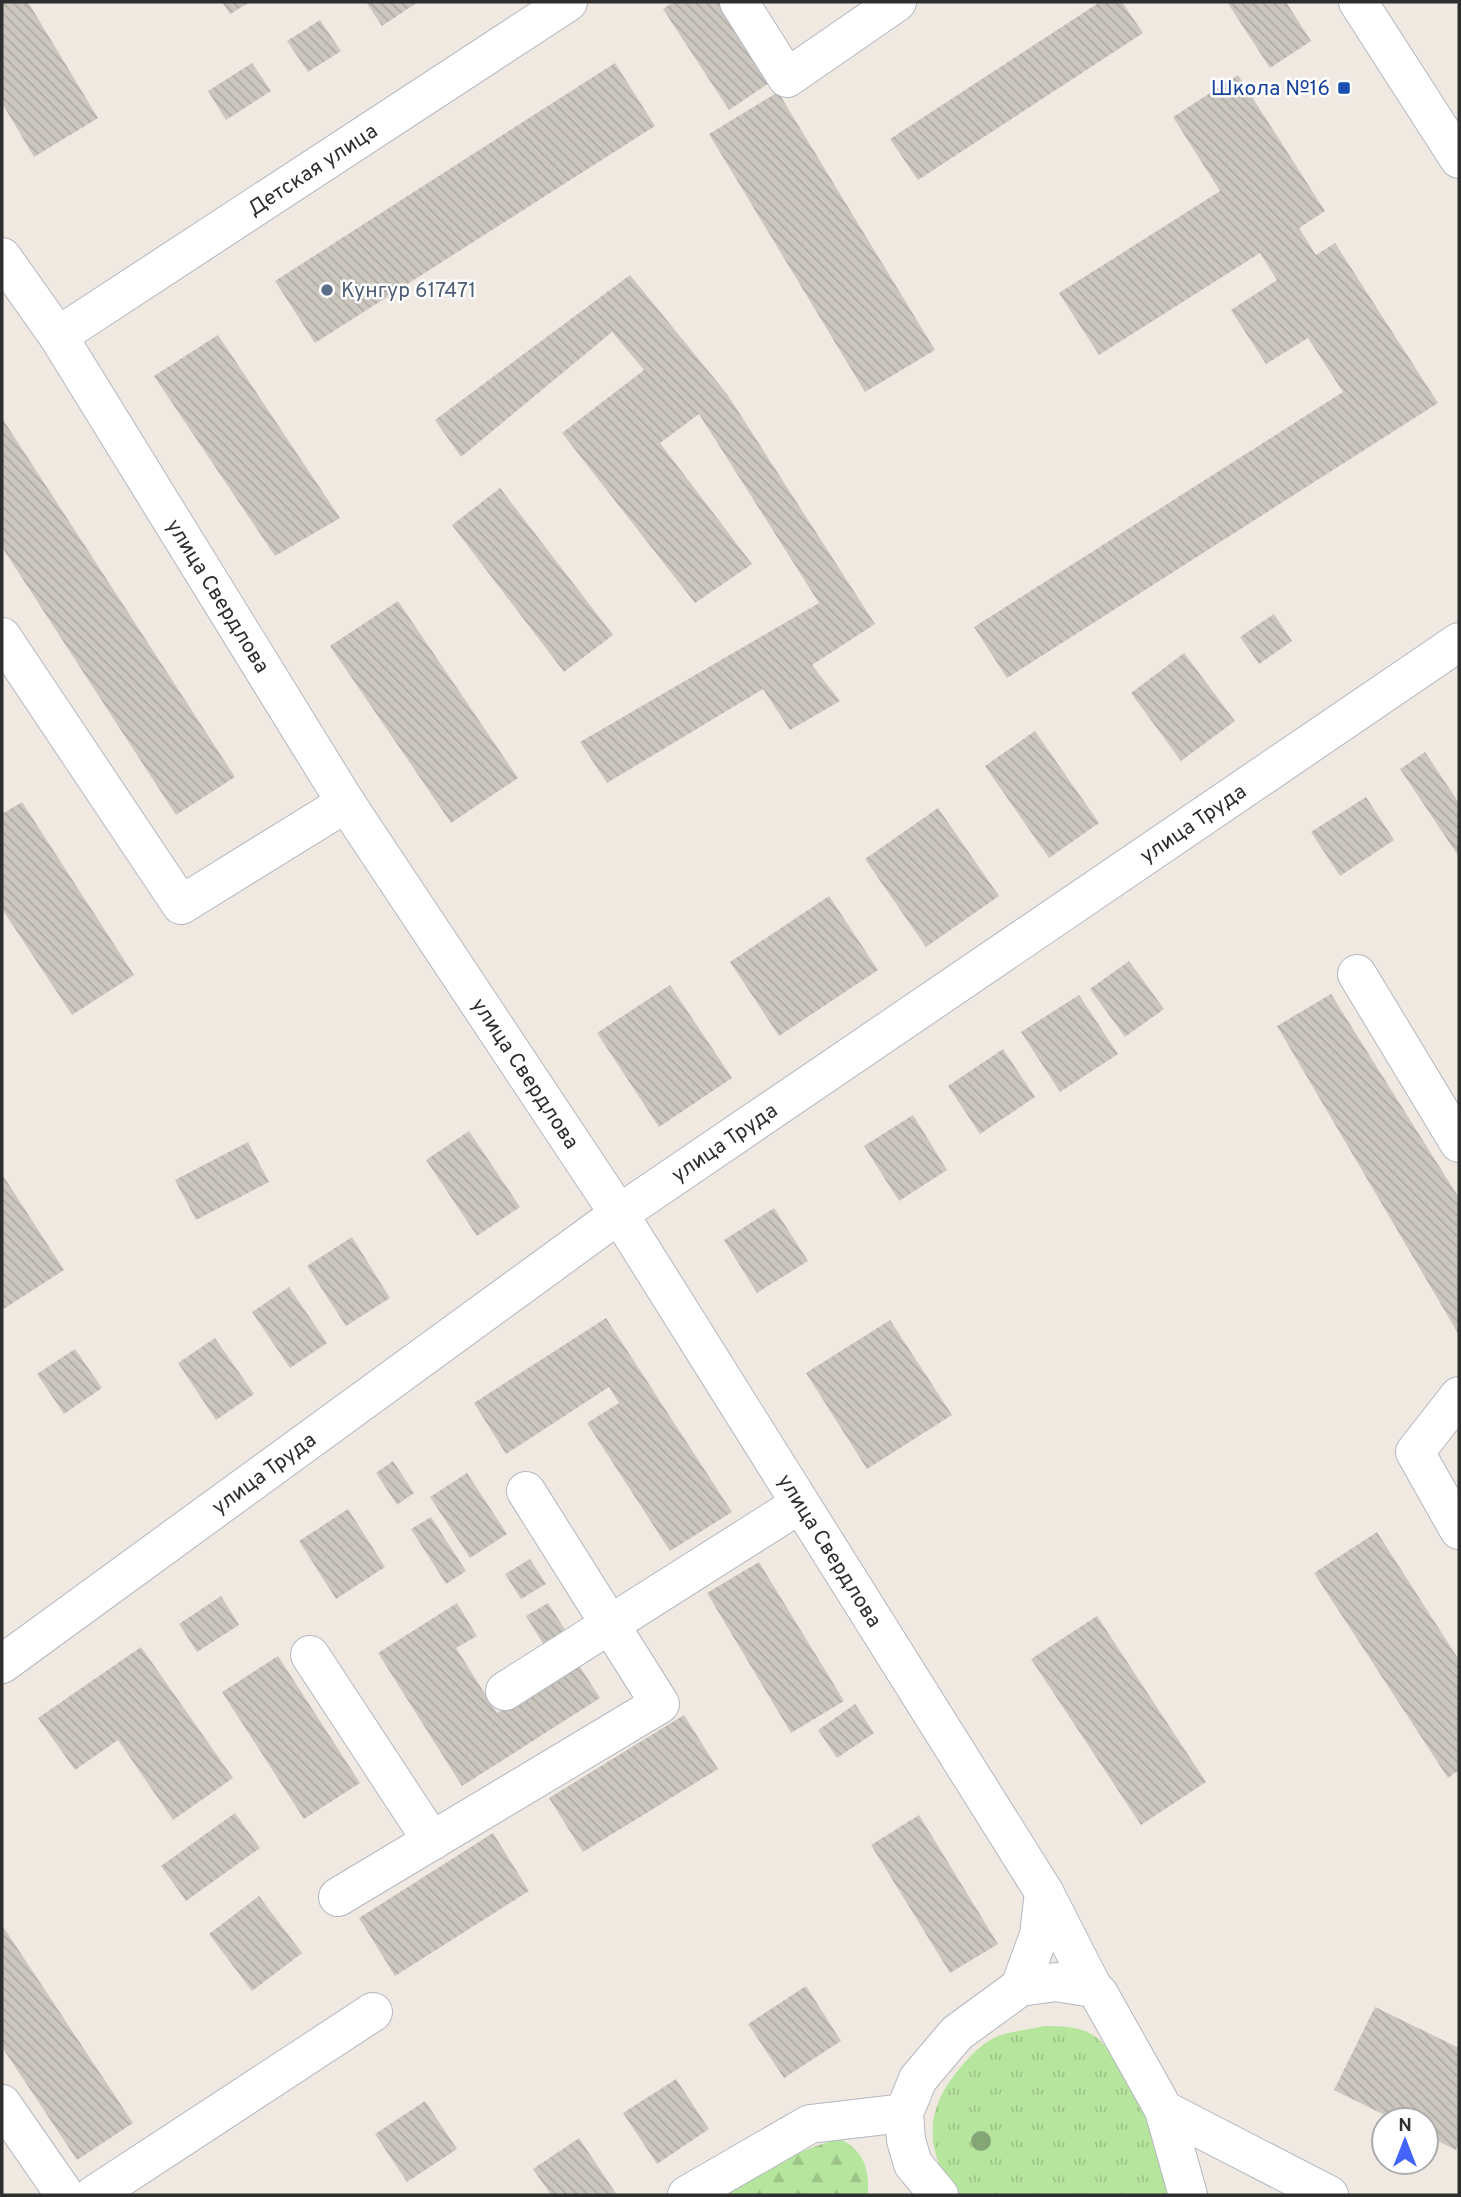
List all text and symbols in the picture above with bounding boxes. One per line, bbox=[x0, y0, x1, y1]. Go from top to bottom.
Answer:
place label: Школа №16 bbox=[1211, 76, 1330, 103]
marker: Школа №16 bbox=[1336, 80, 1352, 96]
street label: Детская улица bbox=[243, 118, 383, 223]
place label: Кунгур 617471 bbox=[341, 278, 476, 305]
marker: Кунгур 617471 bbox=[319, 282, 335, 298]
street label: улица Свердлова bbox=[159, 514, 275, 679]
street label: улица Труда bbox=[1135, 779, 1252, 870]
street label: улица Свердлова bbox=[464, 993, 584, 1155]
street label: улица Труда bbox=[667, 1098, 783, 1189]
street label: улица Труда bbox=[207, 1427, 322, 1521]
street label: улица Свердлова bbox=[770, 1469, 887, 1633]
north arrow bbox=[1370, 2106, 1440, 2176]
text: N bbox=[1398, 2114, 1412, 2138]

